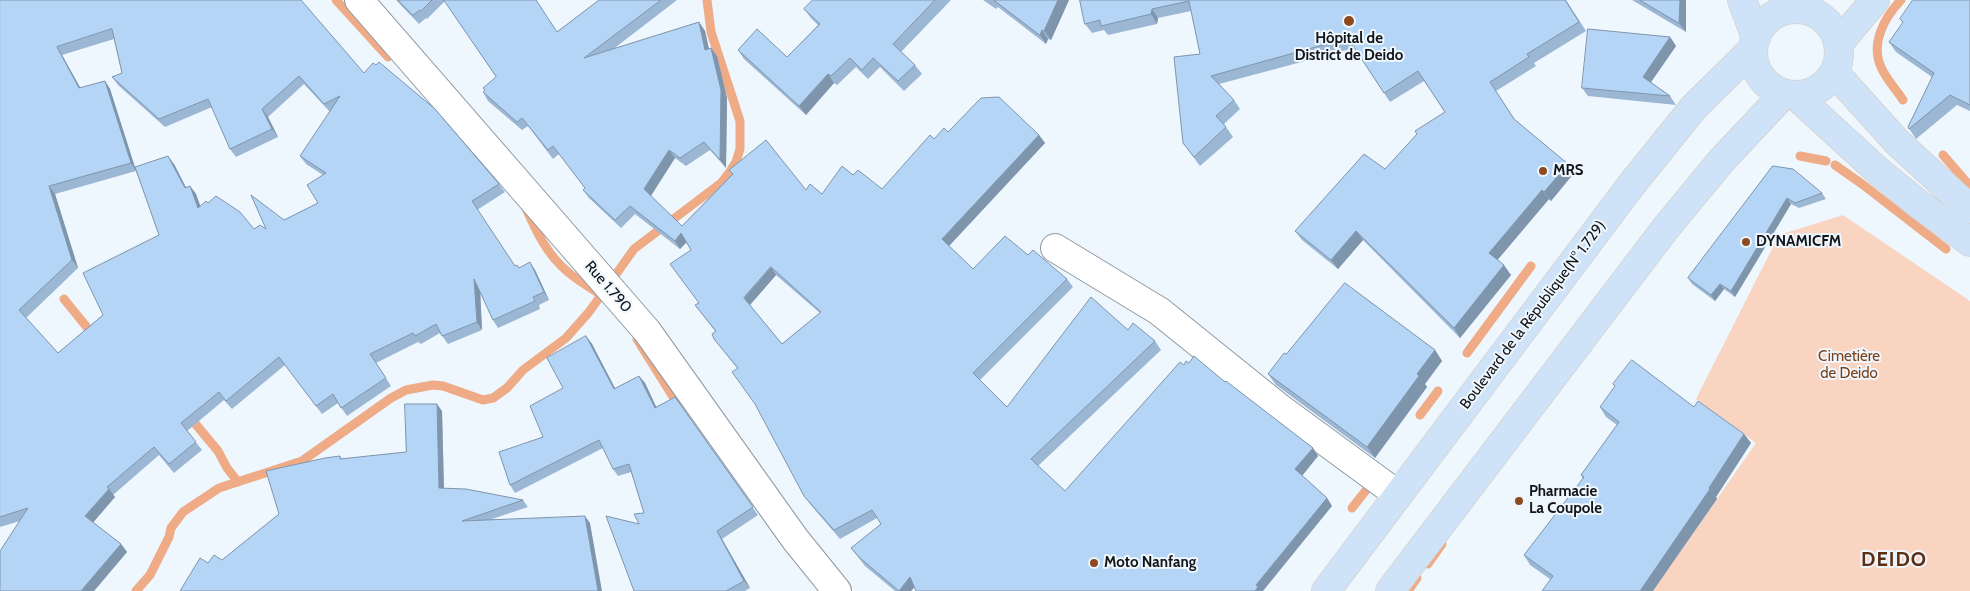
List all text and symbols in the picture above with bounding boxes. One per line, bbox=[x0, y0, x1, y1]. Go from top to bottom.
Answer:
marker: Hôpital de District de Deido bbox=[1342, 14, 1356, 28]
place label: Hôpital de District de Deido bbox=[1295, 30, 1403, 65]
place label: MRS bbox=[1553, 162, 1584, 180]
marker: MRS bbox=[1537, 165, 1549, 177]
street label: Boulevard de la République(N° 1.729) bbox=[1456, 217, 1610, 413]
place label: DYNAMICFM bbox=[1756, 233, 1841, 251]
marker: DYNAMICFM bbox=[1740, 236, 1752, 248]
street label: Rue 1.790 bbox=[581, 258, 635, 316]
park label: Cimetière de Deido bbox=[1818, 348, 1880, 383]
place label: Pharmacie La Coupole bbox=[1529, 483, 1602, 518]
marker: Pharmacie La Coupole bbox=[1513, 495, 1525, 507]
district label: DEIDO bbox=[1860, 548, 1928, 572]
place label: Moto Nanfang bbox=[1104, 554, 1196, 572]
marker: Moto Nanfang bbox=[1088, 557, 1100, 569]

